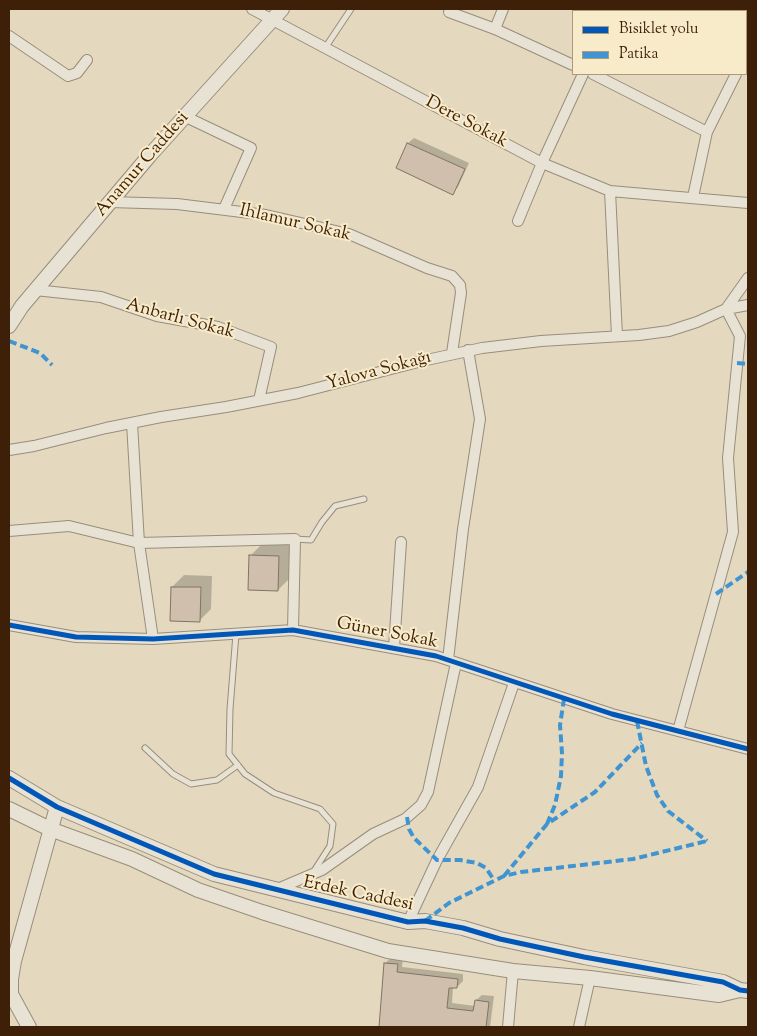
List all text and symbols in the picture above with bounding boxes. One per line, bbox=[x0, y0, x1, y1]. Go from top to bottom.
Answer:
legend bbox=[572, 10, 747, 75]
text: Bisiklet yolu bbox=[619, 19, 698, 40]
text: Patika bbox=[619, 44, 659, 65]
street label: Dere Sokak bbox=[421, 92, 511, 154]
street label: Anamur Caddesi bbox=[92, 108, 194, 222]
street label: Ihlamur Sokak bbox=[237, 201, 353, 247]
street label: Anbarlı Sokak bbox=[123, 295, 237, 345]
street label: Yalova Sokağı bbox=[324, 348, 434, 396]
street label: Güner Sokak bbox=[334, 614, 440, 654]
street label: Erdek Caddesi bbox=[301, 873, 415, 917]

